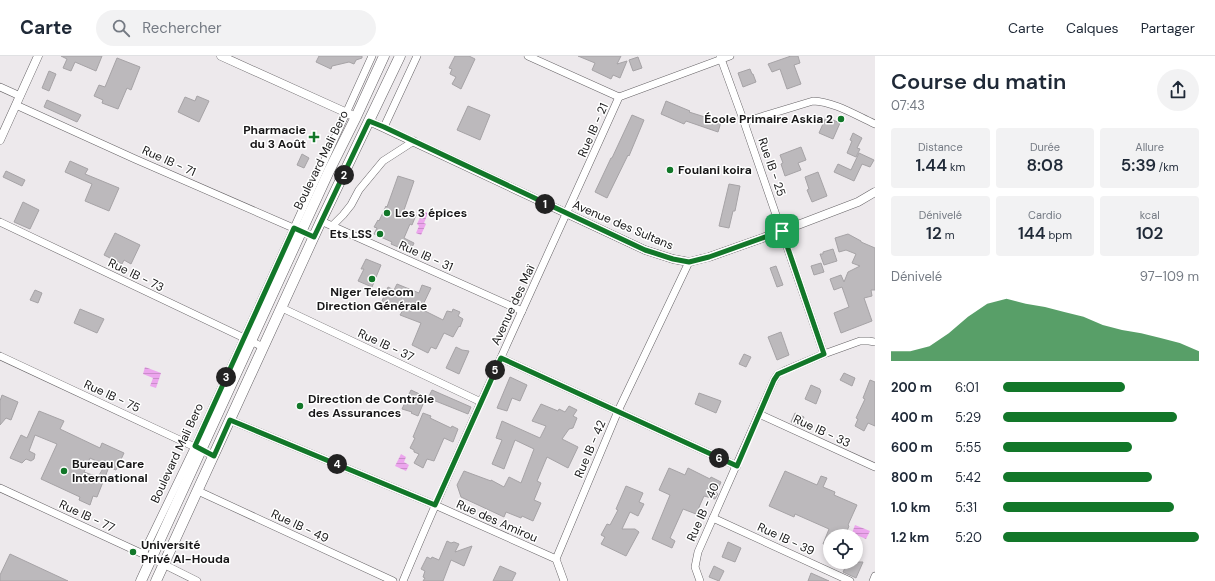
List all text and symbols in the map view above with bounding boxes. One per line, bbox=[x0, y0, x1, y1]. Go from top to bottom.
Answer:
search box bbox=[96, 10, 376, 46]
text: Carte bbox=[20, 15, 72, 40]
icon: search bbox=[110, 17, 132, 39]
text: Rechercher bbox=[142, 18, 222, 38]
text: Carte bbox=[1008, 19, 1044, 37]
text: Calques bbox=[1066, 19, 1119, 37]
text: Partager bbox=[1141, 19, 1195, 37]
text: Course du matin bbox=[891, 67, 1066, 96]
button: share bbox=[1157, 69, 1199, 111]
text: 07:43 bbox=[891, 97, 925, 114]
street label: Rue IB - 21 bbox=[574, 100, 612, 160]
street label: Boulevard Mali Bero bbox=[290, 108, 352, 212]
place label: École Primaire Askia 2 bbox=[704, 111, 833, 127]
marker: École Primaire Askia 2 bbox=[836, 114, 846, 124]
place label: Pharmacie du 3 Août bbox=[243, 122, 306, 152]
marker: Pharmacie du 3 Août bbox=[309, 132, 319, 142]
street label: Rue IB - 25 bbox=[754, 135, 790, 199]
text: Distance bbox=[918, 140, 963, 154]
text: Durée bbox=[1030, 140, 1060, 154]
text: Allure bbox=[1135, 140, 1164, 154]
street label: Rue IB - 71 bbox=[140, 142, 198, 180]
text: 1.44 bbox=[915, 154, 947, 176]
text: 8:08 bbox=[1026, 154, 1064, 176]
text: 5:39 bbox=[1121, 154, 1156, 176]
text: km bbox=[947, 160, 965, 174]
text: /km bbox=[1156, 160, 1179, 174]
place label: Foulani koira bbox=[678, 162, 752, 178]
pin: 2 bbox=[334, 165, 354, 185]
marker: Foulani koira bbox=[665, 165, 675, 175]
text: 2 bbox=[341, 168, 347, 182]
pin: 1 bbox=[535, 194, 555, 214]
street label: Avenue des Sultans bbox=[570, 196, 676, 254]
text: 1 bbox=[543, 197, 547, 211]
place label: Les 3 épices bbox=[395, 205, 467, 221]
marker: Les 3 épices bbox=[382, 208, 392, 218]
text: Dénivelé bbox=[919, 208, 962, 222]
text: Cardio bbox=[1028, 208, 1062, 222]
text: kcal bbox=[1140, 208, 1160, 222]
pin bbox=[765, 214, 799, 248]
icon: arrive bbox=[771, 220, 793, 242]
text: 12 bbox=[926, 222, 942, 244]
text: 144 bbox=[1018, 222, 1046, 244]
text: 102 bbox=[1136, 222, 1163, 244]
place label: Ets LSS bbox=[330, 226, 372, 242]
text: m bbox=[942, 228, 955, 242]
text: bpm bbox=[1046, 228, 1072, 242]
marker: Ets LSS bbox=[375, 229, 385, 239]
street label: Rue IB - 31 bbox=[396, 237, 456, 275]
street label: Rue IB - 73 bbox=[105, 255, 167, 295]
street label: Avenue des Maï bbox=[487, 262, 539, 348]
text: Dénivelé bbox=[891, 268, 942, 285]
text: 97–109 m bbox=[1140, 268, 1199, 285]
marker: Niger Telecom Direction Générale bbox=[367, 274, 377, 284]
place label: Niger Telecom Direction Générale bbox=[317, 284, 427, 314]
street label: Rue IB - 37 bbox=[355, 325, 417, 365]
pin: 5 bbox=[485, 360, 505, 380]
text: 5 bbox=[492, 363, 498, 377]
pin: 3 bbox=[216, 367, 236, 387]
text: 3 bbox=[223, 370, 229, 384]
street label: Rue IB - 75 bbox=[81, 376, 143, 416]
text: 200 m bbox=[891, 379, 932, 396]
text: 6:01 bbox=[955, 379, 979, 396]
place label: Direction de Contrôle des Assurances bbox=[308, 391, 434, 421]
street label: Boulevard Mali Bero bbox=[147, 400, 207, 506]
marker: Direction de Contrôle des Assurances bbox=[295, 401, 305, 411]
text: 400 m bbox=[891, 409, 933, 426]
text: 5:29 bbox=[955, 409, 981, 426]
street label: Rue IB - 33 bbox=[791, 411, 853, 451]
street label: Rue IB - 42 bbox=[571, 418, 609, 480]
text: 600 m bbox=[891, 439, 933, 456]
text: 5:55 bbox=[955, 439, 981, 456]
pin: 6 bbox=[709, 448, 729, 468]
text: 6 bbox=[716, 451, 722, 465]
pin: 4 bbox=[327, 454, 347, 474]
place label: Bureau Care International bbox=[72, 456, 148, 486]
text: 4 bbox=[333, 457, 341, 471]
marker: Bureau Care International bbox=[59, 466, 69, 476]
text: 800 m bbox=[891, 469, 933, 486]
text: 5:42 bbox=[955, 469, 981, 486]
street label: Rue IB - 40 bbox=[683, 480, 723, 544]
street label: Rue IB - 77 bbox=[57, 496, 117, 536]
street label: Rue des Amirou bbox=[454, 496, 540, 546]
text: 1.0 km bbox=[891, 499, 930, 516]
text: 5:31 bbox=[955, 499, 977, 516]
street label: Rue IB - 49 bbox=[269, 506, 331, 546]
street label: Rue IB - 39 bbox=[755, 519, 817, 559]
map controls bbox=[823, 529, 863, 569]
button: locate bbox=[823, 529, 863, 569]
text: 1.2 km bbox=[891, 529, 929, 546]
text: 5:20 bbox=[955, 529, 982, 546]
place label: Université Privé Al-Houda bbox=[141, 537, 230, 567]
marker: Université Privé Al-Houda bbox=[128, 547, 138, 557]

